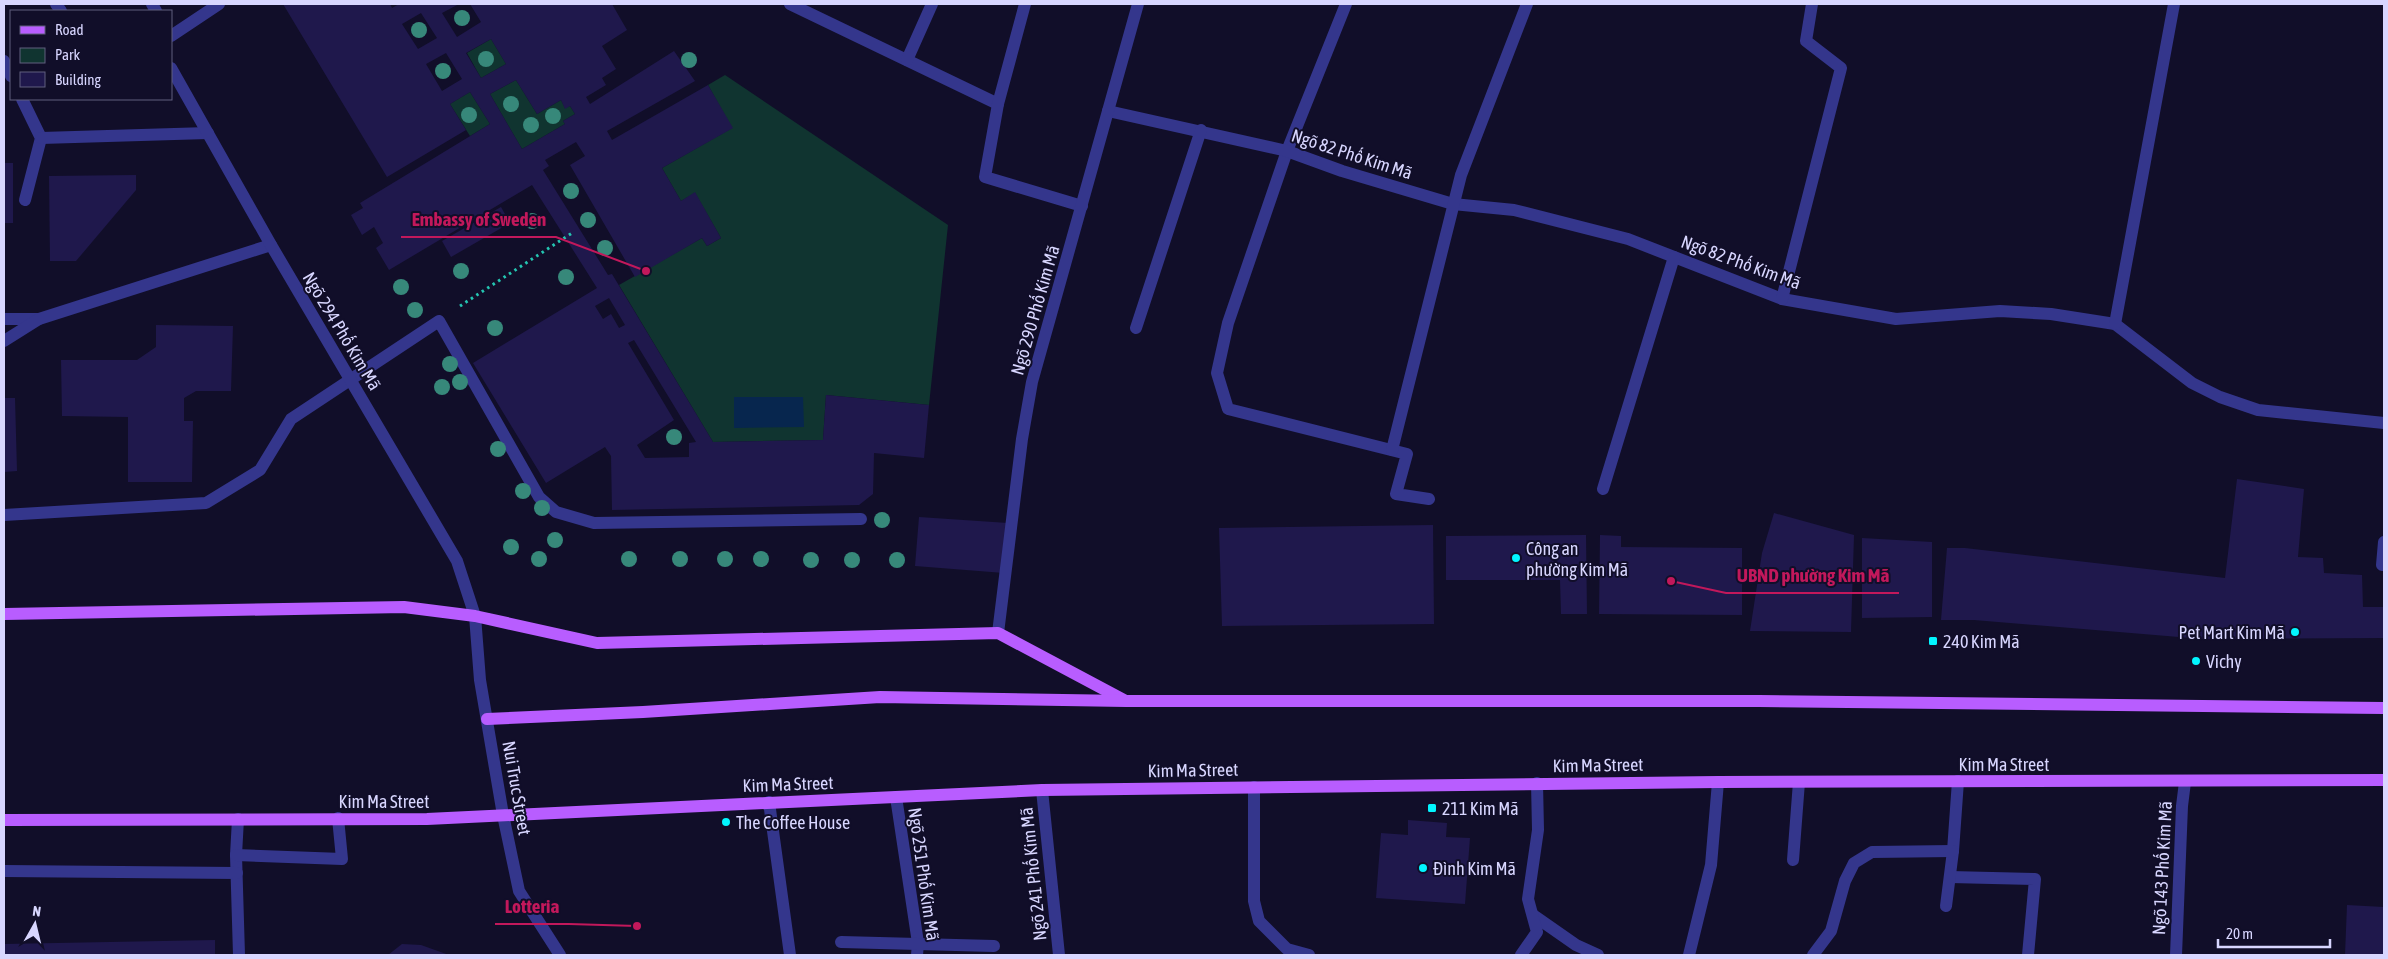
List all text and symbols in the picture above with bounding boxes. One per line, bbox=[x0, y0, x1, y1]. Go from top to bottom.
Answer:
legend bbox=[10, 10, 172, 100]
text: Road bbox=[55, 21, 84, 38]
text: Park bbox=[55, 46, 80, 63]
text: Building bbox=[55, 71, 101, 88]
street label: Ngõ 82 Phố Kim Mã bbox=[1289, 124, 1415, 183]
callout: Embassy of Sweden bbox=[401, 203, 556, 237]
text: Embassy of Sweden bbox=[412, 208, 546, 230]
street label: Ngõ 82 Phố Kim Mã bbox=[1678, 230, 1804, 293]
street label: Ngõ 290 Phố Kim Mã bbox=[1005, 242, 1064, 377]
street label: Ngõ 294 Phố Kim Mã bbox=[298, 268, 386, 394]
place label: Công an phường Kim Mã bbox=[1526, 538, 1628, 580]
marker: Công an phường Kim Mã bbox=[1510, 552, 1522, 564]
callout: UBND phường Kim Mã bbox=[1726, 559, 1899, 593]
text: UBND phường Kim Mã bbox=[1737, 564, 1889, 586]
place label: Pet Mart Kim Mã bbox=[2179, 622, 2285, 643]
marker: Pet Mart Kim Mã bbox=[2289, 626, 2301, 638]
place label: 240 Kim Mã bbox=[1943, 631, 2020, 652]
marker: 240 Kim Mã bbox=[1927, 635, 1939, 647]
place label: Vichy bbox=[2206, 651, 2242, 672]
marker: Vichy bbox=[2190, 655, 2202, 667]
street label: Nui Truc Street bbox=[498, 739, 536, 837]
street label: Kim Ma Street bbox=[1552, 754, 1644, 776]
street label: Kim Ma Street bbox=[1959, 754, 2049, 775]
street label: Kim Ma Street bbox=[1147, 759, 1239, 781]
street label: Kim Ma Street bbox=[742, 772, 834, 796]
street label: Kim Ma Street bbox=[339, 791, 429, 812]
place label: 211 Kim Mã bbox=[1442, 798, 1519, 819]
street label: Ngõ 143 Phố Kim Mã bbox=[2147, 800, 2176, 935]
marker: 211 Kim Mã bbox=[1426, 802, 1438, 814]
street label: Ngõ 251 Phố Kim Mã bbox=[904, 806, 945, 942]
street label: Ngõ 241 Phố Kim Mã bbox=[1015, 806, 1050, 942]
place label: The Coffee House bbox=[736, 812, 850, 833]
marker: The Coffee House bbox=[720, 816, 732, 828]
place label: Đình Kim Mã bbox=[1433, 858, 1516, 879]
marker: Đình Kim Mã bbox=[1417, 862, 1429, 874]
callout: Lotteria bbox=[495, 890, 569, 924]
text: Lotteria bbox=[505, 895, 559, 917]
north arrow bbox=[10, 899, 60, 949]
text: N bbox=[32, 903, 42, 920]
scale bar bbox=[2218, 916, 2330, 948]
text: 20 m bbox=[2226, 925, 2253, 942]

